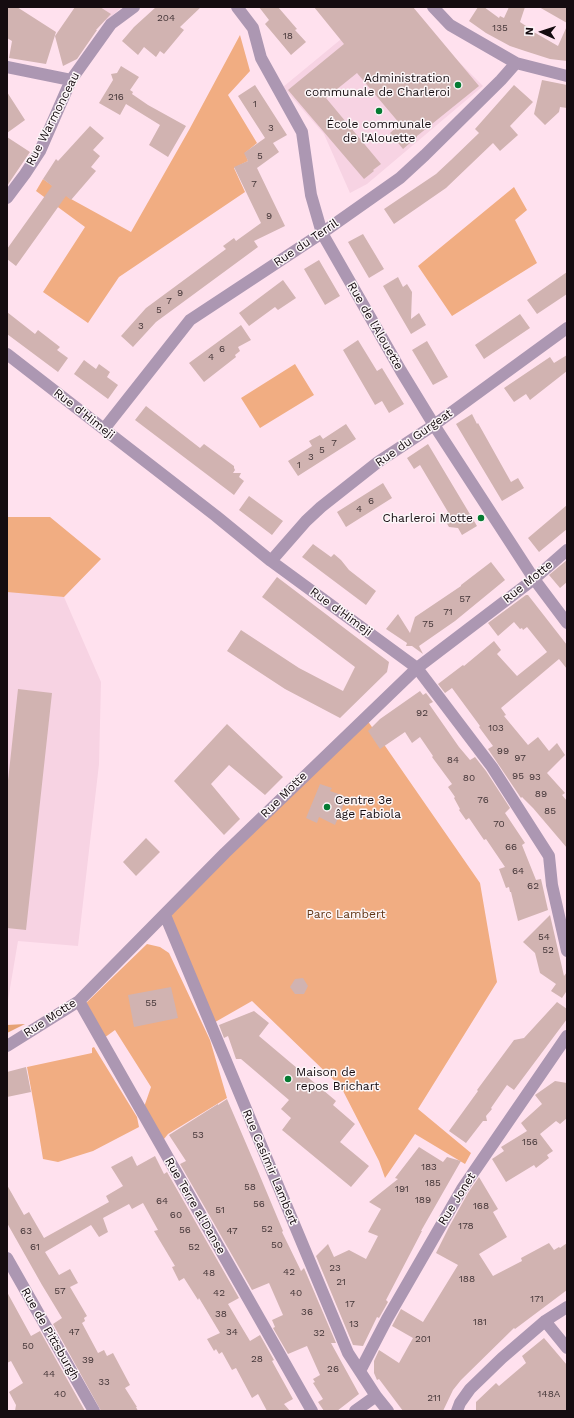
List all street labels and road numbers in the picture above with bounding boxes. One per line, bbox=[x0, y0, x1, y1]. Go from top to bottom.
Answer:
street label: Rue Warmonceau bbox=[23, 70, 83, 168]
street label: Rue du Terril bbox=[271, 216, 341, 270]
street label: Rue de l'Alouette bbox=[344, 280, 406, 372]
street label: Rue d'Himeji bbox=[51, 386, 117, 442]
street label: Rue du Gurgeat bbox=[373, 406, 455, 470]
street label: Rue Motte bbox=[500, 558, 556, 606]
street label: Rue d'Himeji bbox=[307, 585, 375, 639]
street label: Rue Motte bbox=[258, 769, 310, 821]
street label: Rue Motte bbox=[21, 996, 79, 1040]
street label: Rue Casimir Lambert bbox=[239, 1107, 301, 1227]
street label: Rue Terre al'Danse bbox=[162, 1155, 228, 1257]
street label: Rue Jonet bbox=[435, 1170, 479, 1228]
street label: Rue de Pittsburgh bbox=[18, 1285, 82, 1383]

